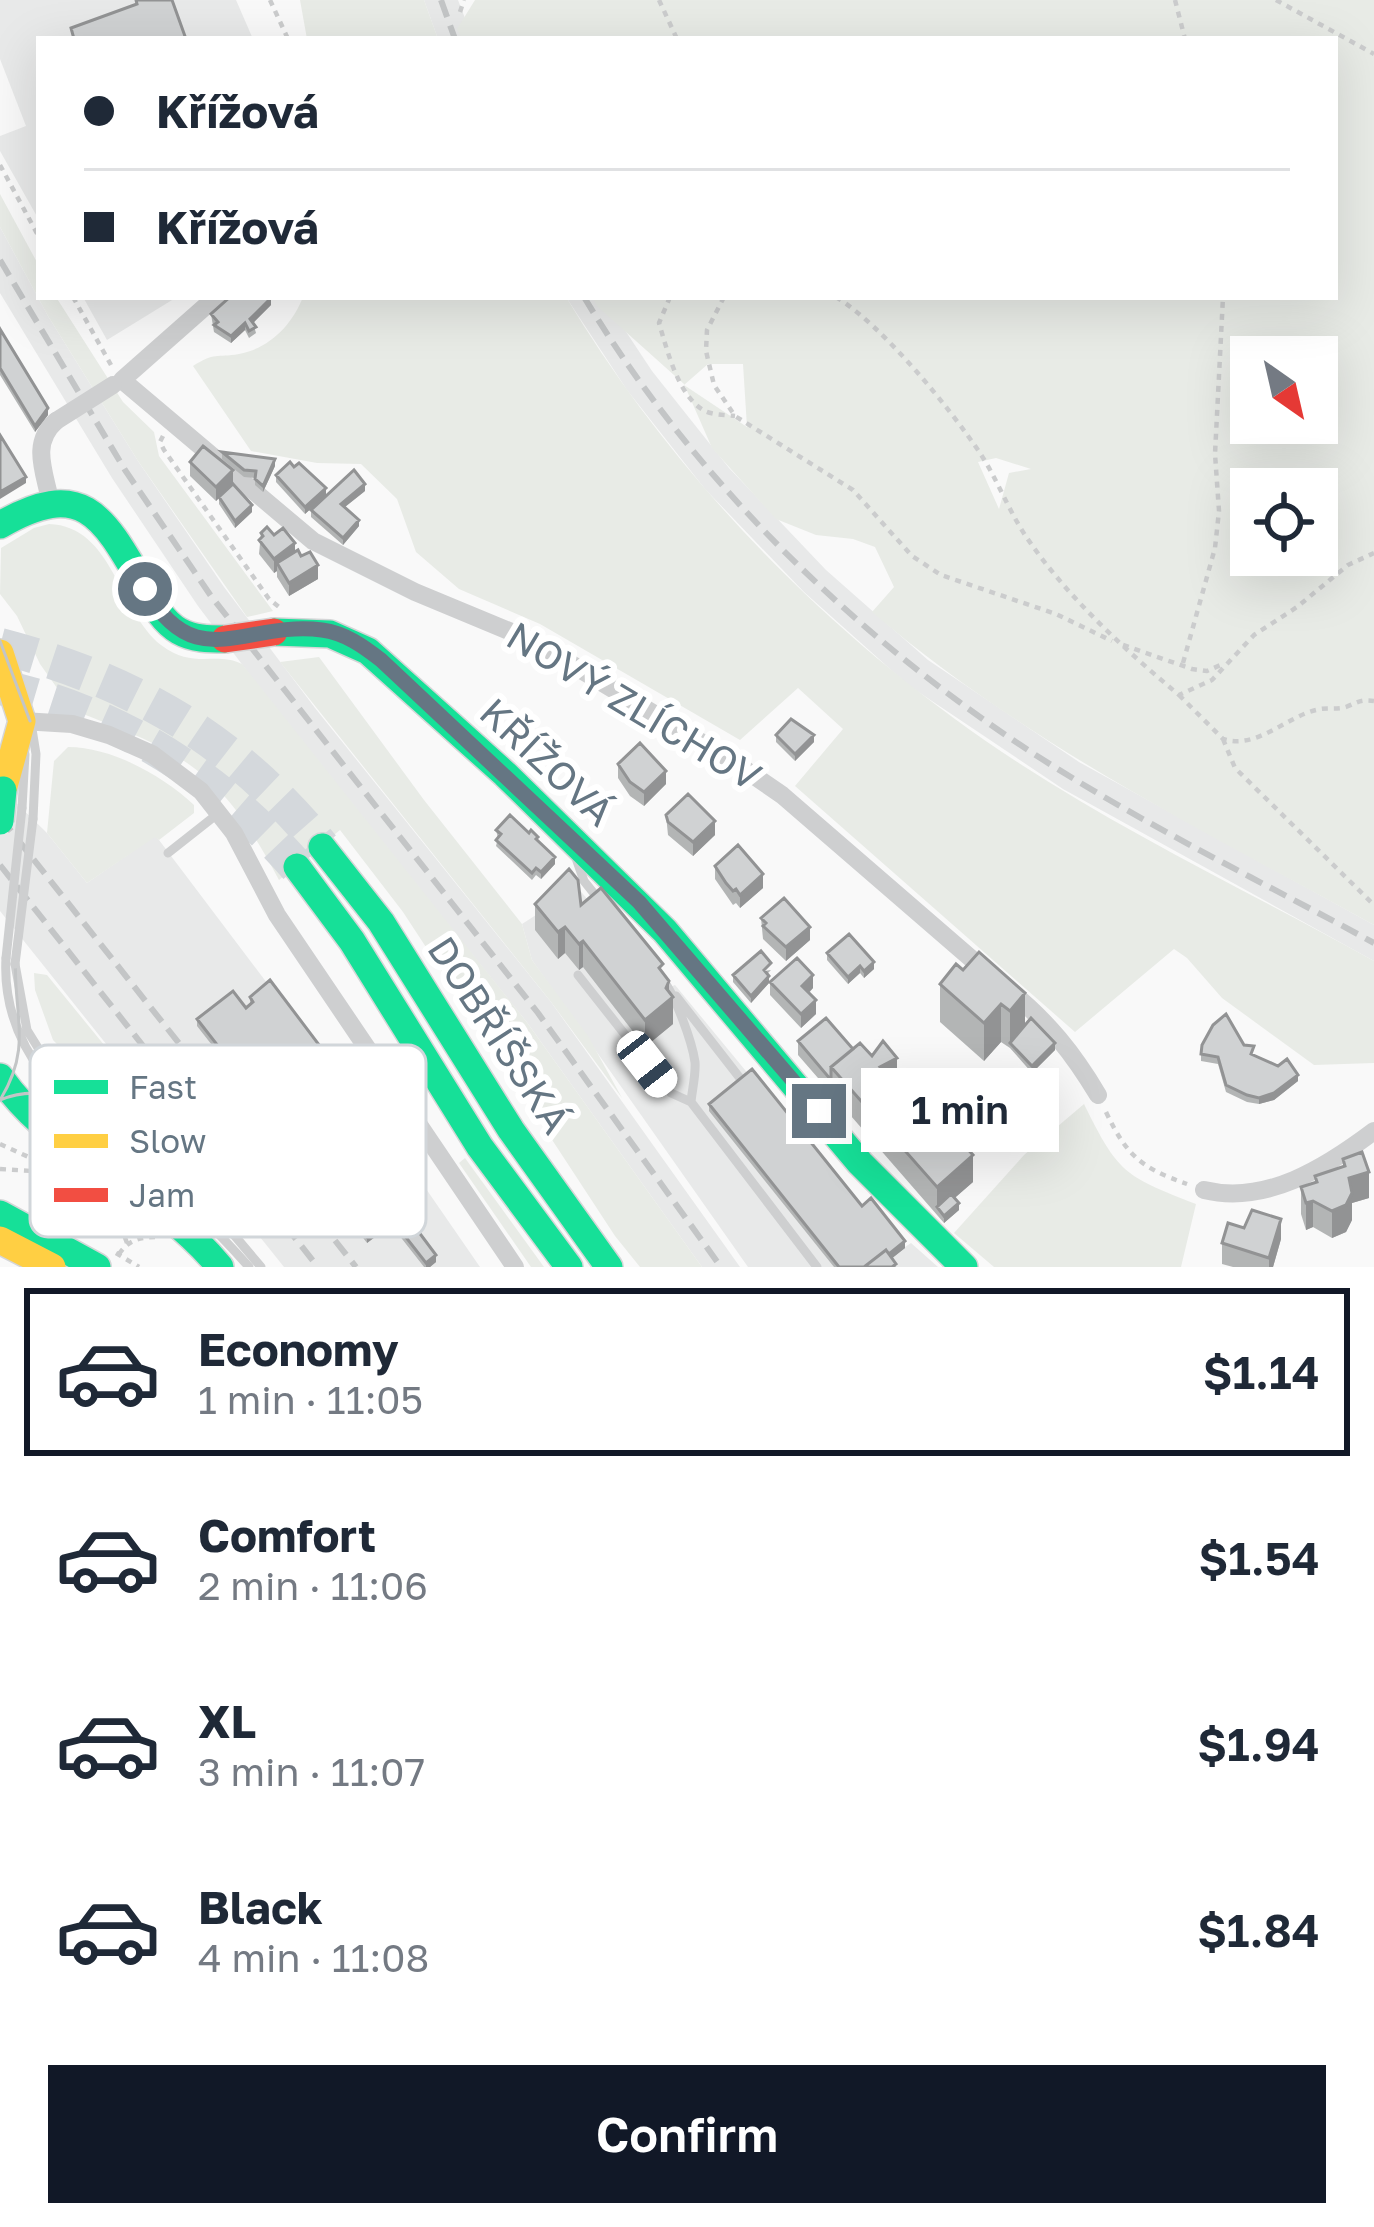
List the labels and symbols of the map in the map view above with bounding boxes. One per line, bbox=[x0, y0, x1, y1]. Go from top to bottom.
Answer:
north arrow bbox=[1230, 336, 1338, 444]
route start bbox=[118, 562, 172, 616]
street label: NOVÝ ZLÍCHOV bbox=[499, 611, 770, 800]
street label: KŘÍŽOVÁ bbox=[471, 688, 624, 835]
street label: DOBŘÍŠSKÁ bbox=[418, 928, 580, 1142]
car bbox=[611, 1025, 683, 1103]
legend bbox=[30, 1045, 426, 1237]
text: Fast bbox=[129, 1067, 197, 1106]
callout: 1 min bbox=[861, 1069, 1059, 1153]
route end bbox=[792, 1084, 846, 1138]
text: Slow bbox=[129, 1121, 207, 1160]
text: Jam bbox=[129, 1175, 195, 1214]

